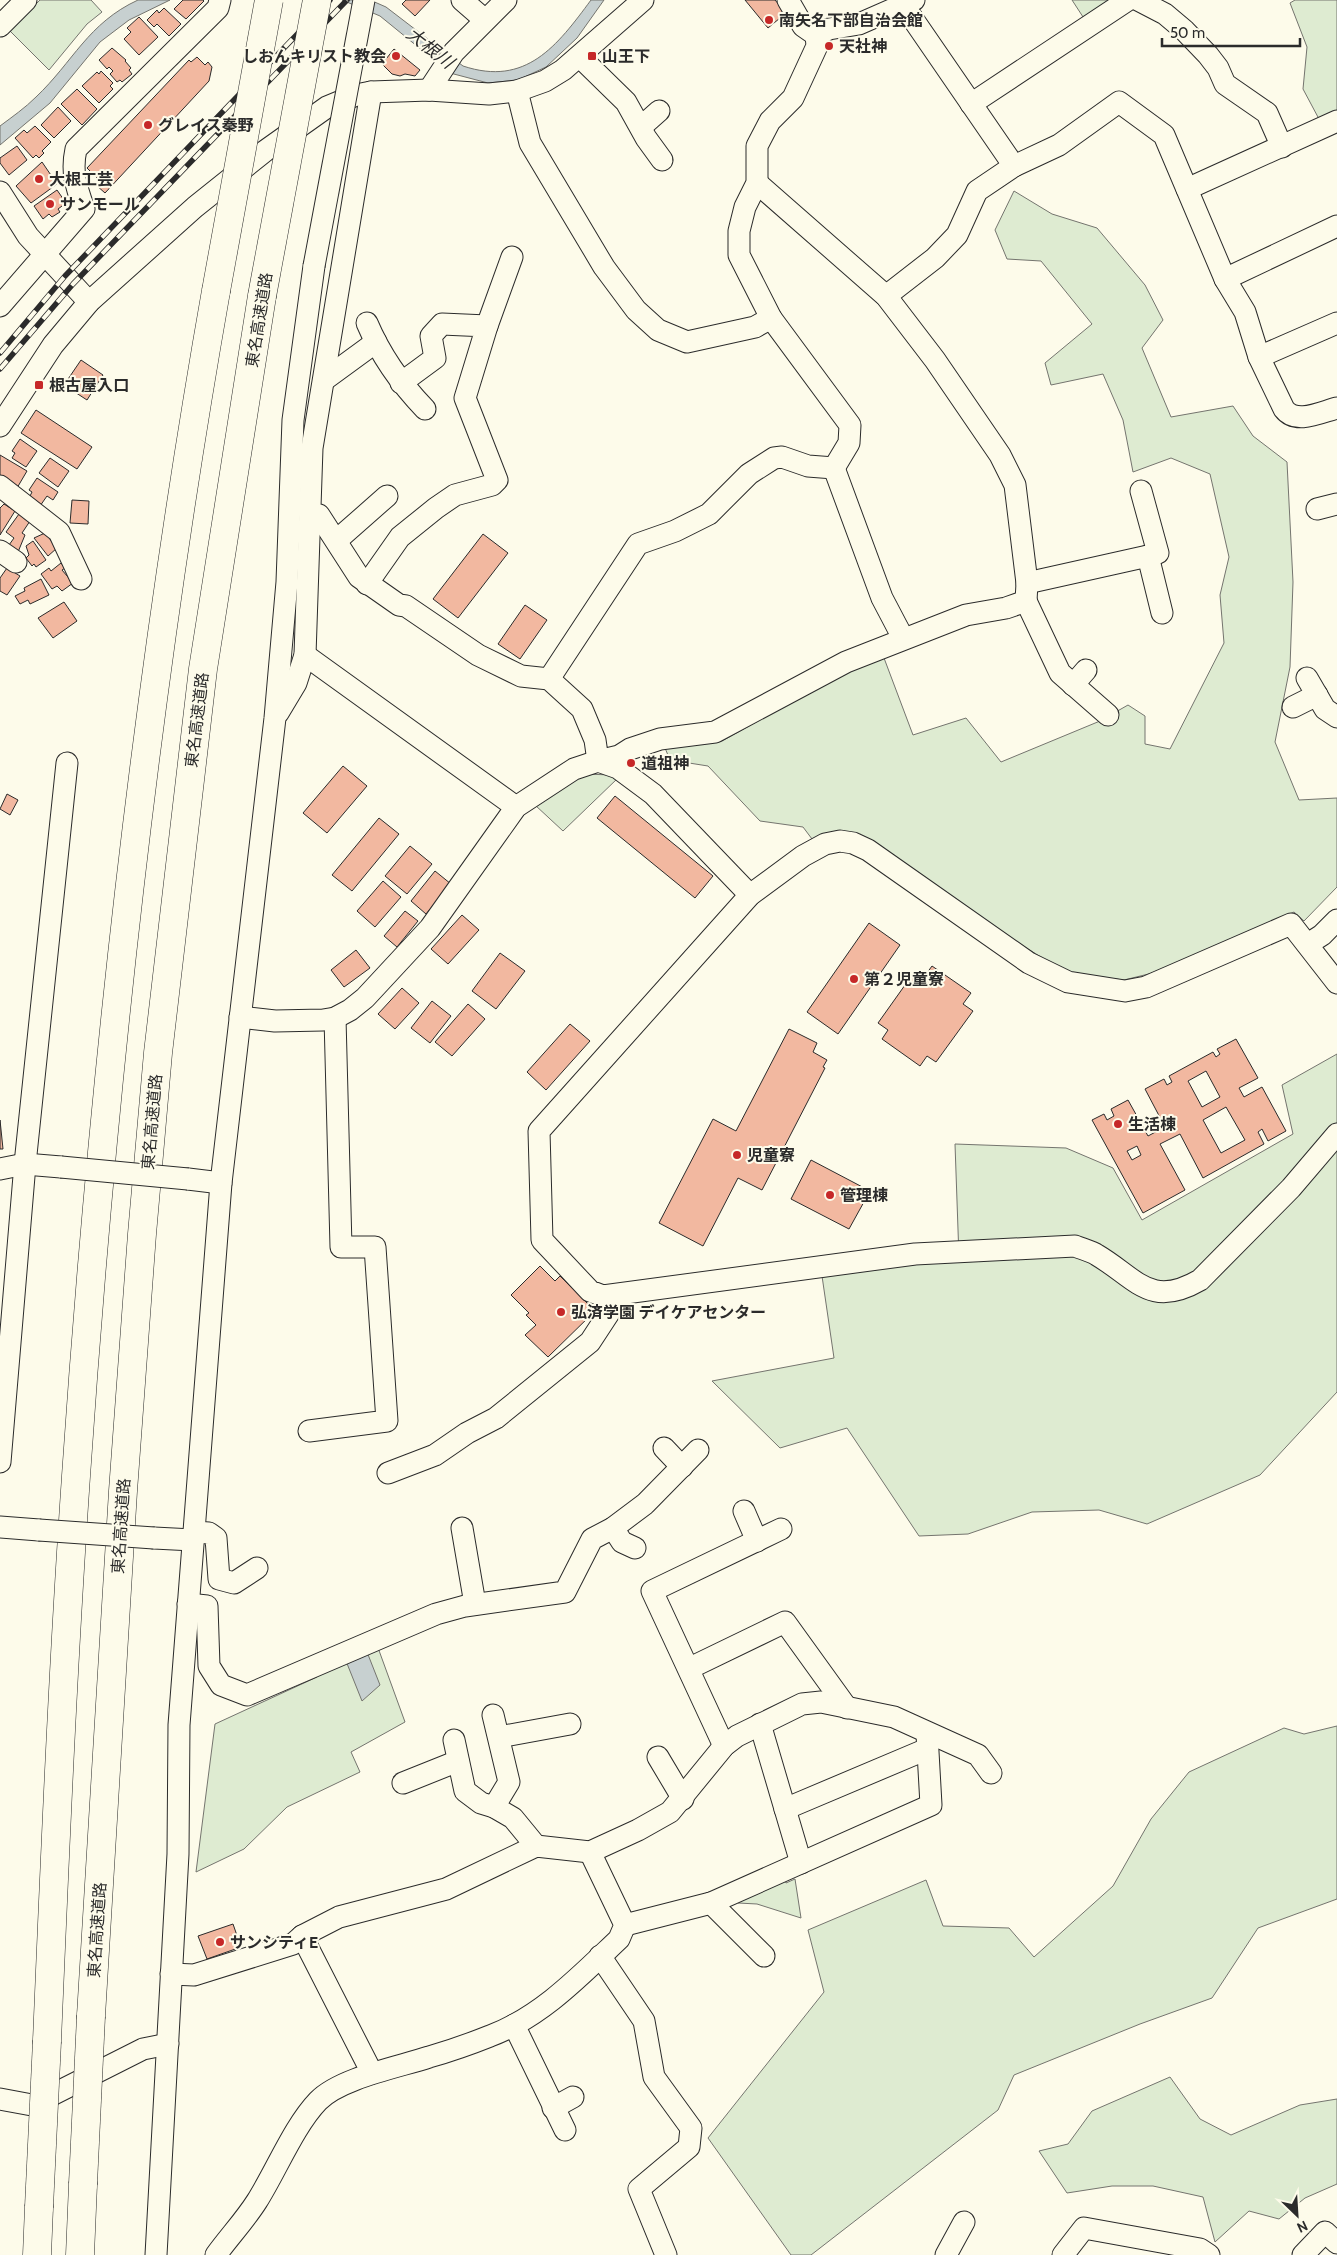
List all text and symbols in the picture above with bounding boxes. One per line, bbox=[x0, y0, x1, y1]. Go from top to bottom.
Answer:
place label: 南矢名下部自治会館 bbox=[779, 11, 923, 30]
marker: 南矢名下部自治会館 bbox=[763, 14, 775, 26]
scale bar bbox=[1162, 15, 1300, 47]
water label: 大根川 bbox=[402, 23, 460, 75]
text: 50 m bbox=[1170, 24, 1205, 42]
place label: 天社神 bbox=[839, 37, 887, 56]
marker: 天社神 bbox=[823, 40, 835, 52]
place label: しおんキリスト教会 bbox=[242, 47, 386, 66]
place label: 山王下 bbox=[602, 47, 650, 66]
marker: しおんキリスト教会 bbox=[390, 50, 402, 62]
marker: 山王下 bbox=[586, 50, 598, 62]
place label: グレイス秦野 bbox=[158, 116, 254, 135]
marker: グレイス秦野 bbox=[142, 119, 154, 131]
place label: 大根工芸 bbox=[49, 170, 113, 189]
marker: 大根工芸 bbox=[33, 173, 45, 185]
place label: サンモール bbox=[60, 195, 140, 214]
marker: サンモール bbox=[44, 198, 56, 210]
street label: 東名高速道路 bbox=[242, 271, 276, 369]
place label: 根古屋入口 bbox=[49, 376, 129, 395]
marker: 根古屋入口 bbox=[33, 379, 45, 391]
street label: 東名高速道路 bbox=[182, 671, 212, 769]
place label: 道祖神 bbox=[641, 754, 689, 773]
marker: 道祖神 bbox=[625, 757, 637, 769]
place label: 第２児童寮 bbox=[864, 970, 944, 989]
marker: 第２児童寮 bbox=[848, 973, 860, 985]
street label: 東名高速道路 bbox=[138, 1073, 166, 1171]
place label: 生活棟 bbox=[1128, 1115, 1176, 1134]
marker: 生活棟 bbox=[1112, 1118, 1124, 1130]
place label: 児童寮 bbox=[747, 1146, 795, 1165]
marker: 児童寮 bbox=[731, 1149, 743, 1161]
place label: 管理棟 bbox=[840, 1186, 888, 1205]
marker: 管理棟 bbox=[824, 1189, 836, 1201]
place label: 弘済学園 デイケアセンター bbox=[571, 1303, 766, 1322]
marker: 弘済学園 デイケアセンター bbox=[555, 1306, 567, 1318]
street label: 東名高速道路 bbox=[108, 1477, 134, 1575]
street label: 東名高速道路 bbox=[84, 1881, 110, 1979]
place label: サンシティE bbox=[230, 1933, 318, 1952]
marker: サンシティE bbox=[214, 1936, 226, 1948]
north arrow bbox=[1272, 2190, 1322, 2240]
text: N bbox=[1294, 2217, 1311, 2237]

